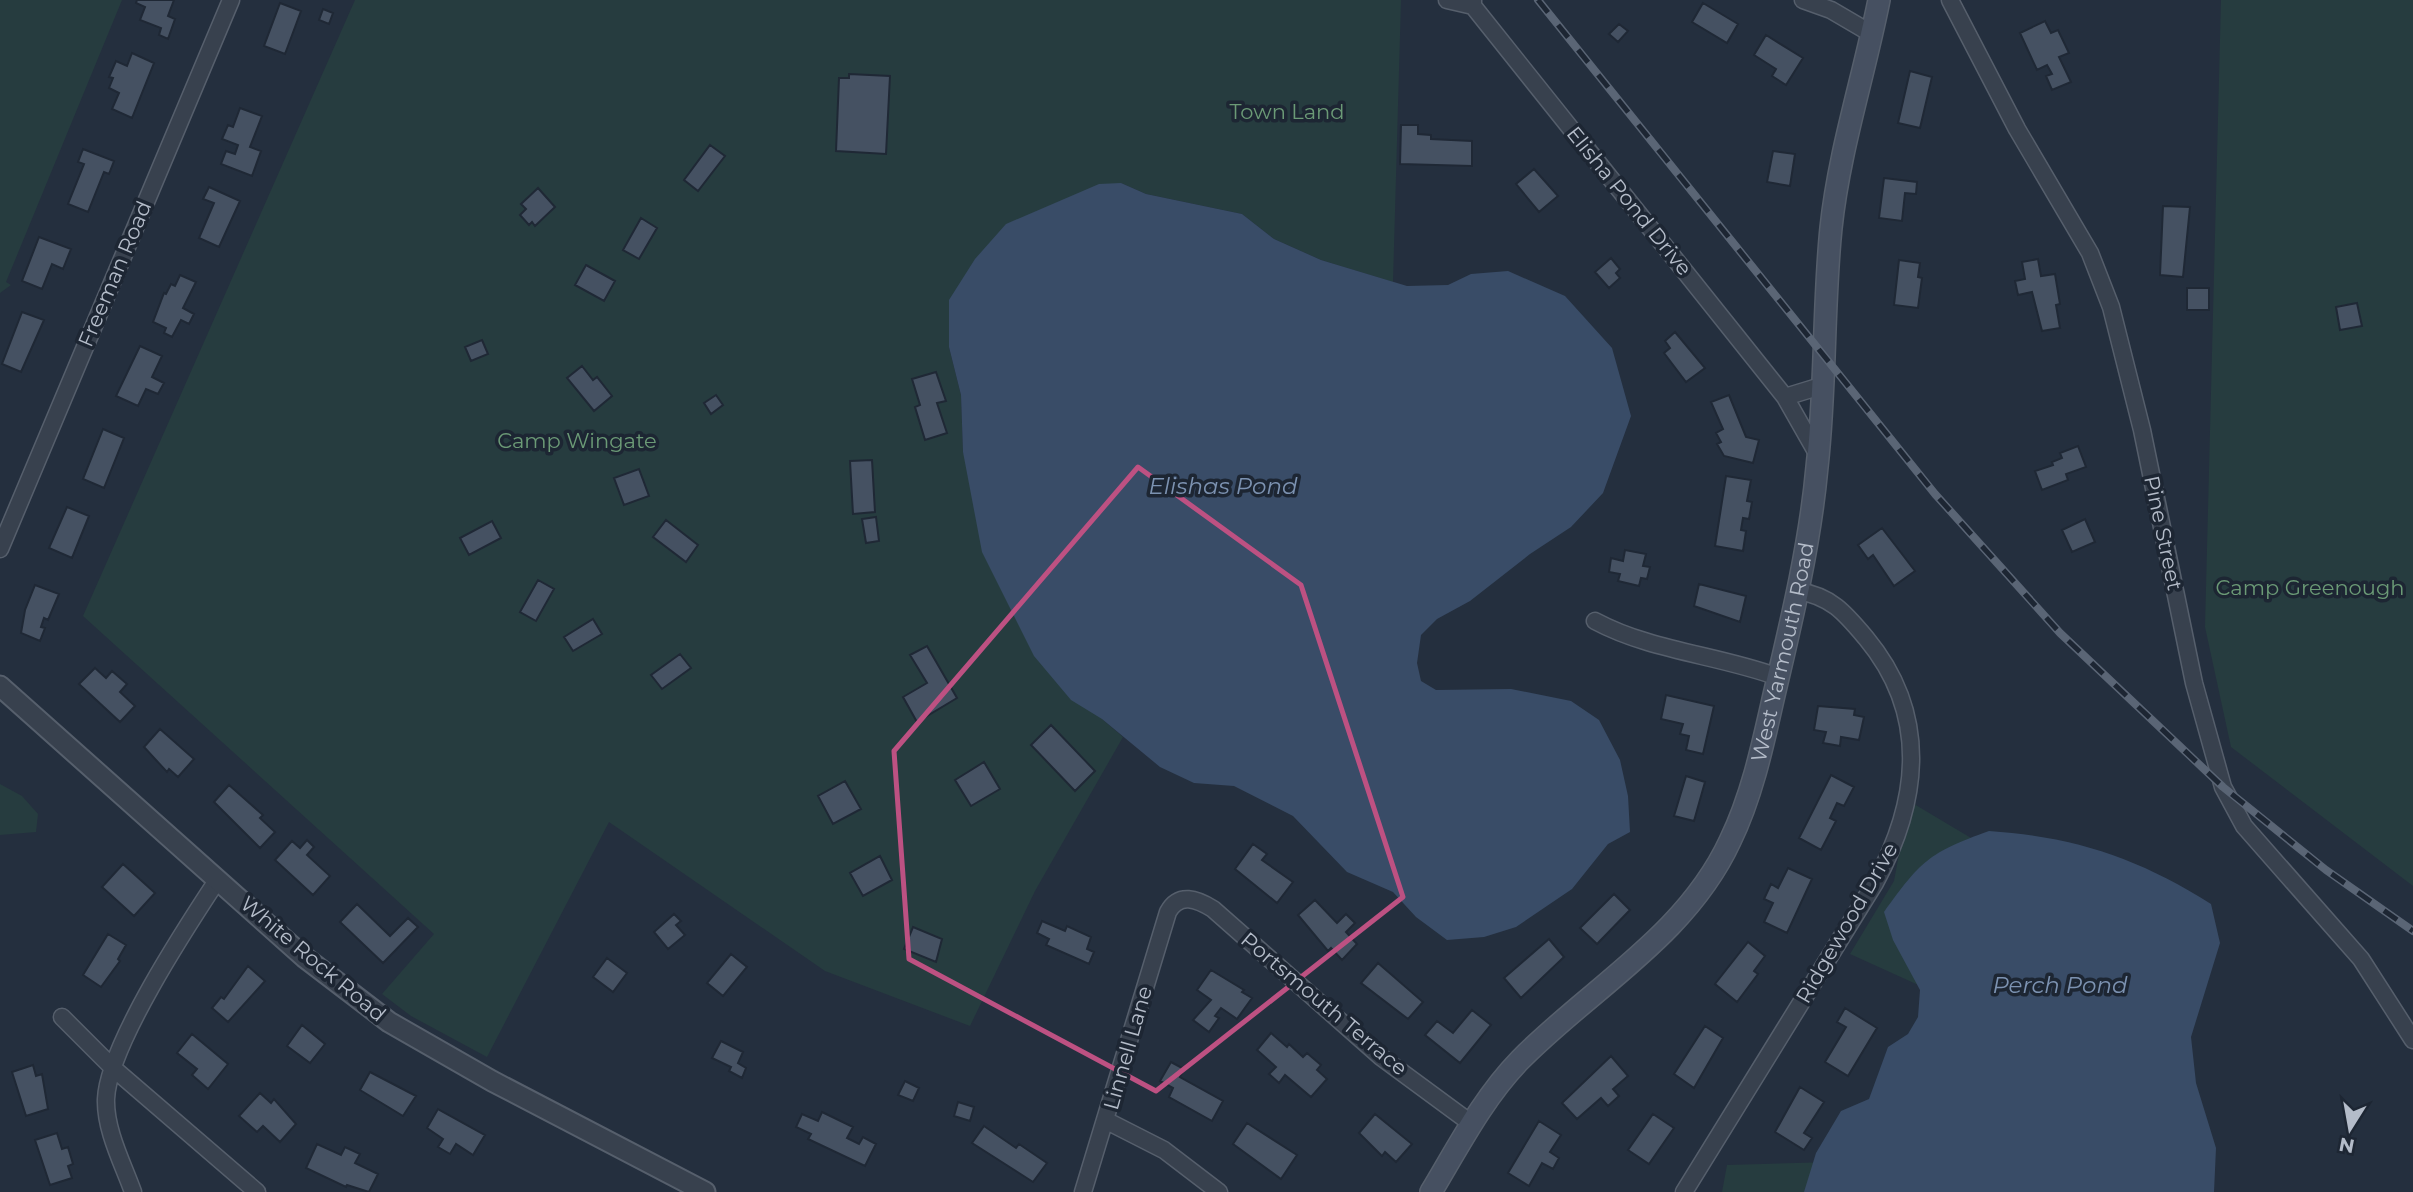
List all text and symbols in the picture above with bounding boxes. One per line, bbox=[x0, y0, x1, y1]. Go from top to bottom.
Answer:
park label: Town Land bbox=[1229, 99, 1345, 124]
street label: Elisha Pond Drive bbox=[1562, 121, 1697, 280]
street label: Freeman Road bbox=[73, 197, 157, 350]
park label: Camp Wingate bbox=[497, 428, 657, 453]
water label: Elishas Pond bbox=[1148, 472, 1298, 500]
street label: Pine Street bbox=[2139, 473, 2188, 593]
street label: West Yarmouth Road bbox=[1746, 540, 1819, 765]
park label: Camp Greenough bbox=[2216, 575, 2404, 600]
street label: Ridgewood Drive bbox=[1790, 838, 1903, 1007]
street label: White Rock Road bbox=[236, 891, 391, 1027]
street label: Portsmouth Terrace bbox=[1236, 927, 1413, 1080]
water label: Perch Pond bbox=[1992, 971, 2128, 999]
street label: Linnell Lane bbox=[1098, 983, 1157, 1113]
north arrow bbox=[2315, 1094, 2385, 1164]
text: N bbox=[2337, 1132, 2357, 1158]

